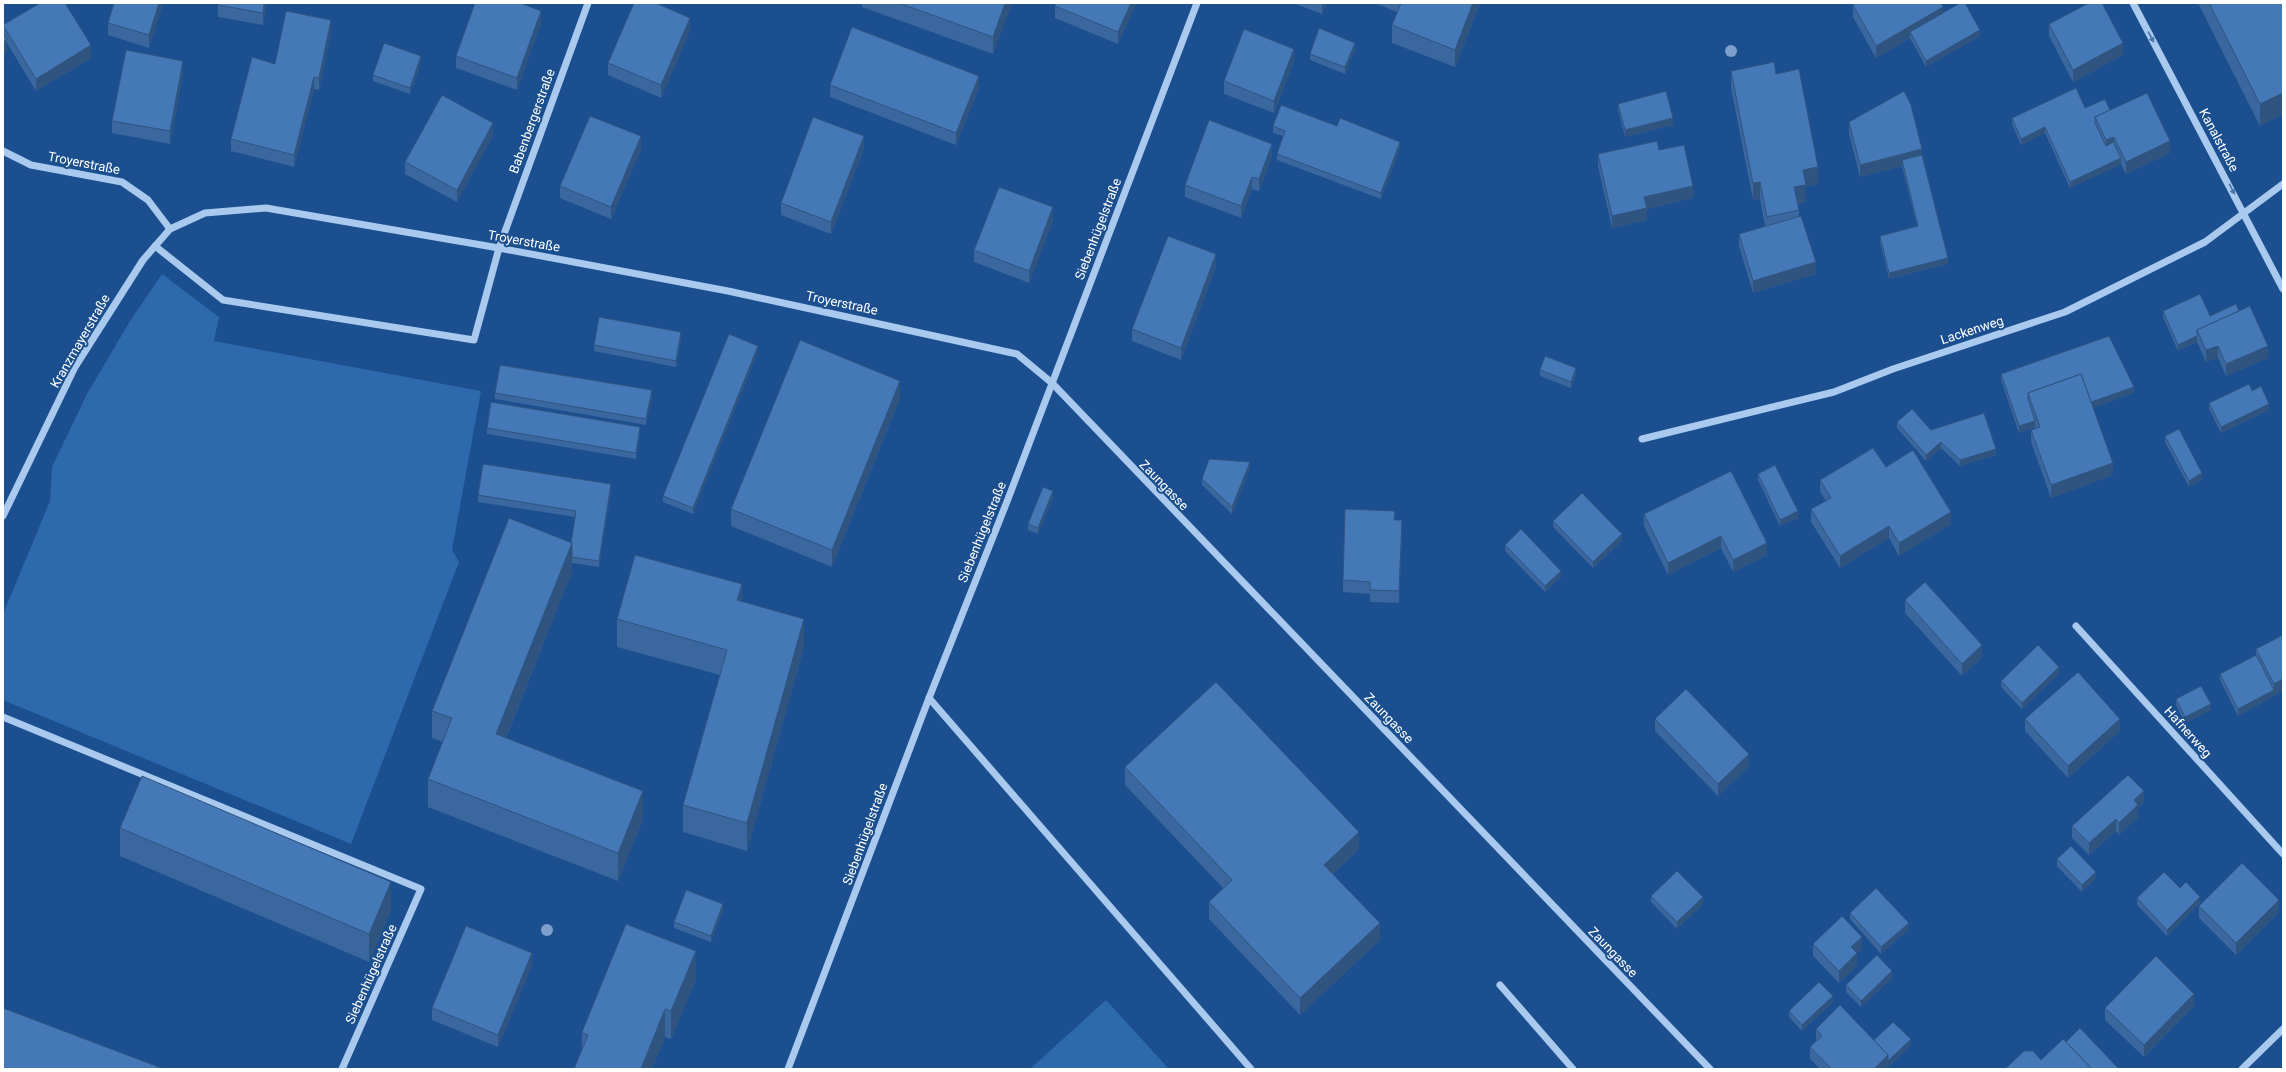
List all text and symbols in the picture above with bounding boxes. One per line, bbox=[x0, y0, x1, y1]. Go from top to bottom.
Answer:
one-way arrow bbox=[2148, 32, 2154, 43]
street label: Babenbergerstraße bbox=[506, 66, 558, 175]
street label: Kanalstraße bbox=[2196, 106, 2242, 174]
street label: Troyerstraße bbox=[47, 149, 121, 177]
street label: Siebenhügelstraße bbox=[1072, 176, 1124, 282]
one-way arrow bbox=[2228, 184, 2235, 195]
street label: Troyerstraße bbox=[487, 227, 561, 255]
street label: Troyerstraße bbox=[805, 288, 879, 318]
street label: Kranzmayerstraße bbox=[47, 291, 113, 390]
street label: Lackenweg bbox=[1939, 313, 2005, 347]
street label: Zaungasse bbox=[1136, 457, 1192, 513]
street label: Siebenhügelstraße bbox=[955, 479, 1009, 585]
street label: Zaungasse bbox=[1361, 690, 1417, 746]
street label: Hafnerweg bbox=[2161, 703, 2215, 761]
street label: Siebenhügelstraße bbox=[840, 781, 890, 887]
street label: Siebenhügelstraße bbox=[342, 922, 400, 1026]
street label: Zaungasse bbox=[1585, 924, 1641, 980]

